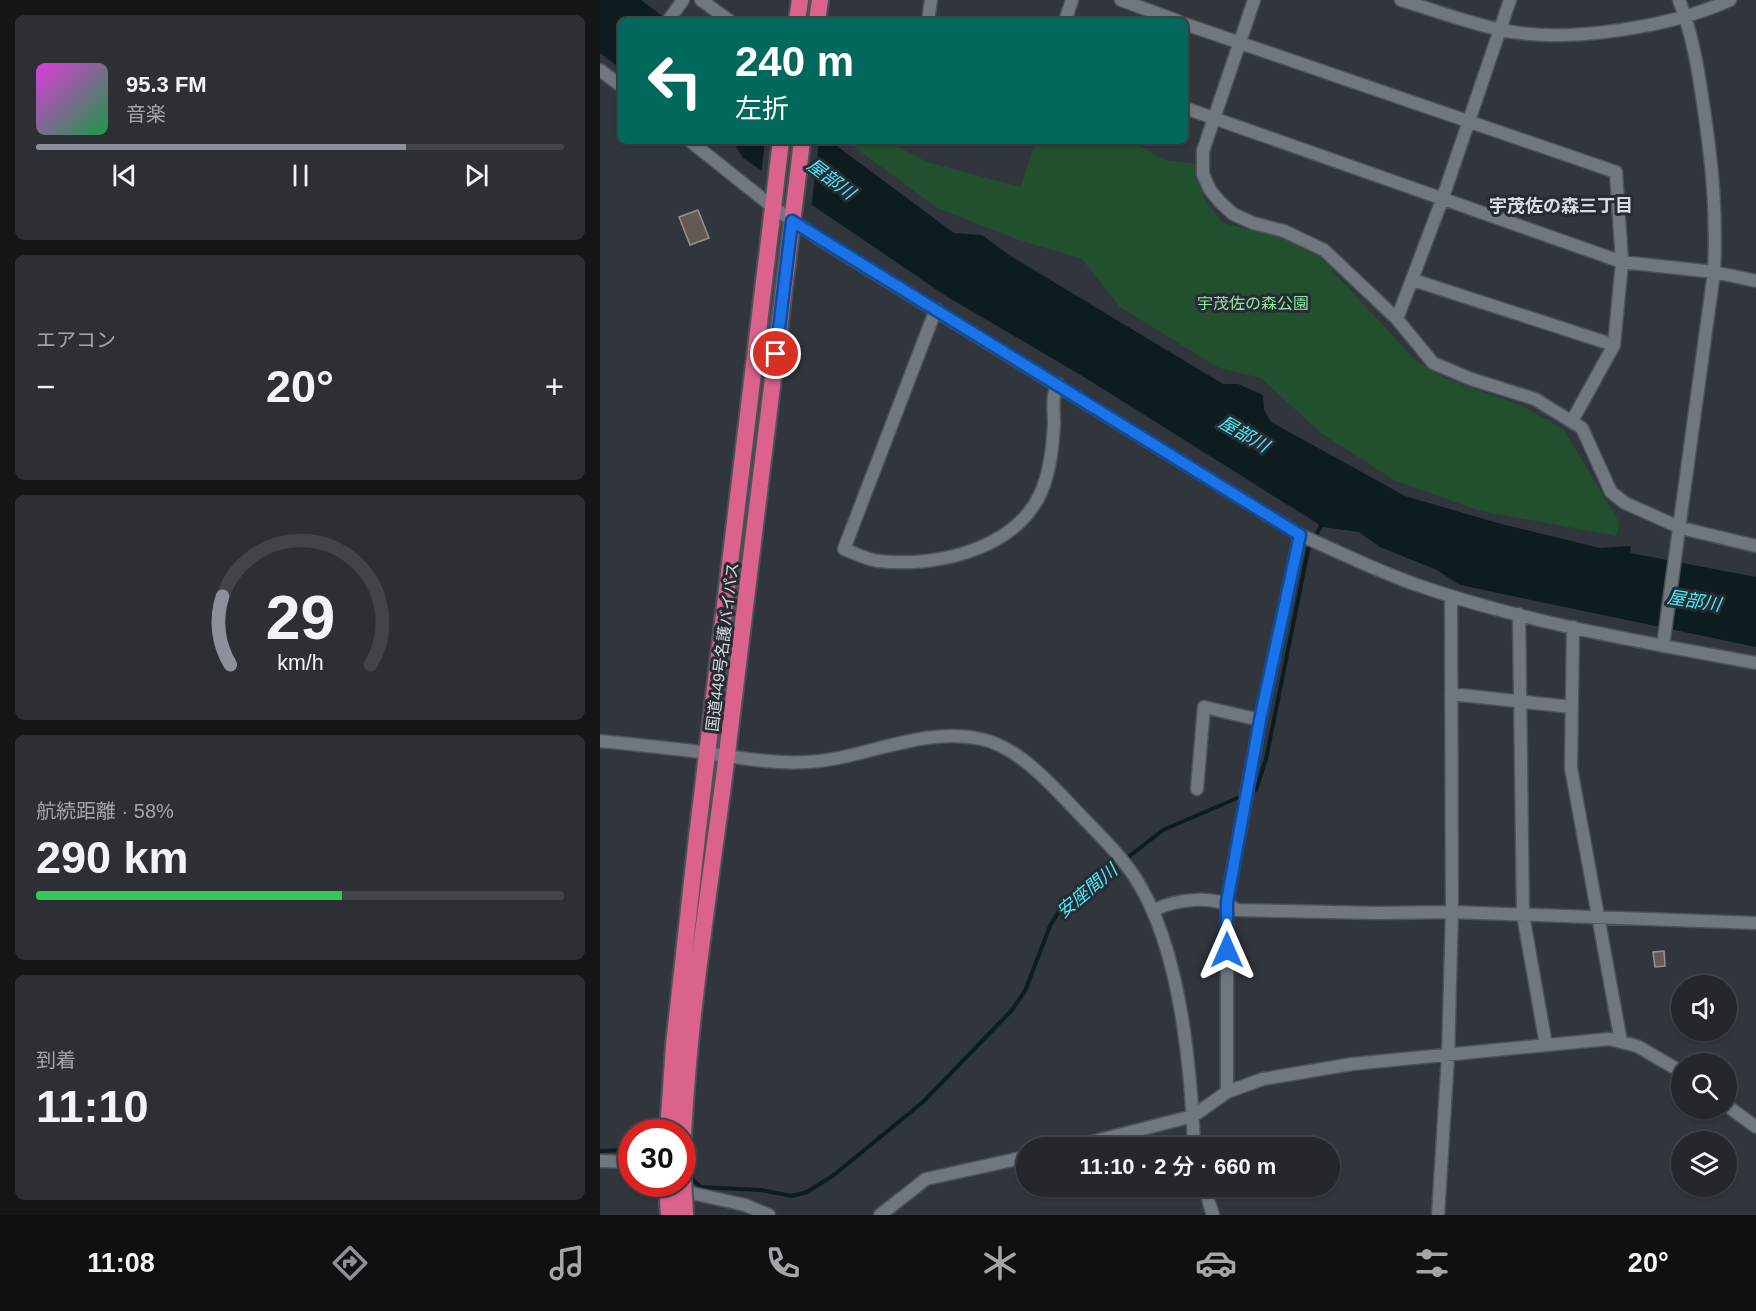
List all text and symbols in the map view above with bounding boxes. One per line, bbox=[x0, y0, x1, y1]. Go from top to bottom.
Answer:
text: 240 m bbox=[735, 38, 854, 85]
icon: left bbox=[636, 42, 714, 120]
text: 95.3 FM bbox=[126, 72, 207, 97]
text: 左折 bbox=[735, 94, 789, 124]
text: 音楽 bbox=[126, 103, 166, 125]
water label: 屋部川 bbox=[803, 155, 860, 204]
icon: previous bbox=[108, 159, 141, 192]
icon: pause bbox=[284, 159, 317, 192]
icon: next bbox=[460, 159, 493, 192]
district label: 宇茂佐の森三丁目 bbox=[1489, 196, 1633, 216]
park label: 宇茂佐の森公園 bbox=[1197, 295, 1309, 312]
pin bbox=[750, 328, 801, 379]
text: エアコン bbox=[36, 329, 116, 351]
icon: arrive bbox=[759, 337, 792, 370]
text: 20° bbox=[266, 361, 334, 412]
text: − bbox=[36, 368, 55, 405]
text: + bbox=[545, 368, 564, 405]
water label: 屋部川 bbox=[1216, 412, 1274, 457]
street label: 国道449号名護バイパス bbox=[704, 561, 741, 733]
text: 29 bbox=[265, 583, 335, 652]
water label: 屋部川 bbox=[1666, 587, 1724, 615]
text: km/h bbox=[277, 651, 323, 675]
text: 航続距離 · 58% bbox=[36, 800, 174, 822]
text: 290 km bbox=[36, 832, 189, 883]
water label: 安座間川 bbox=[1053, 859, 1123, 922]
position arrow bbox=[1195, 918, 1259, 982]
map controls bbox=[1671, 975, 1737, 1197]
button: sound bbox=[1671, 975, 1737, 1041]
text: 到着 bbox=[36, 1049, 76, 1071]
button: search bbox=[1671, 1053, 1737, 1119]
text: 11:10 bbox=[36, 1081, 149, 1132]
speed limit sign: 30 bbox=[618, 1119, 696, 1197]
button: layers bbox=[1671, 1131, 1737, 1197]
text: 11:10 · 2 分 · 660 m bbox=[1080, 1154, 1276, 1179]
icon: directions bbox=[329, 1242, 371, 1284]
icon: music bbox=[546, 1242, 588, 1284]
icon: phone bbox=[762, 1242, 804, 1284]
icon: climate bbox=[979, 1242, 1021, 1284]
icon: car bbox=[1195, 1242, 1237, 1284]
icon: filters bbox=[1411, 1242, 1453, 1284]
text: 11:08 bbox=[87, 1248, 155, 1278]
text: 20° bbox=[1628, 1248, 1669, 1278]

